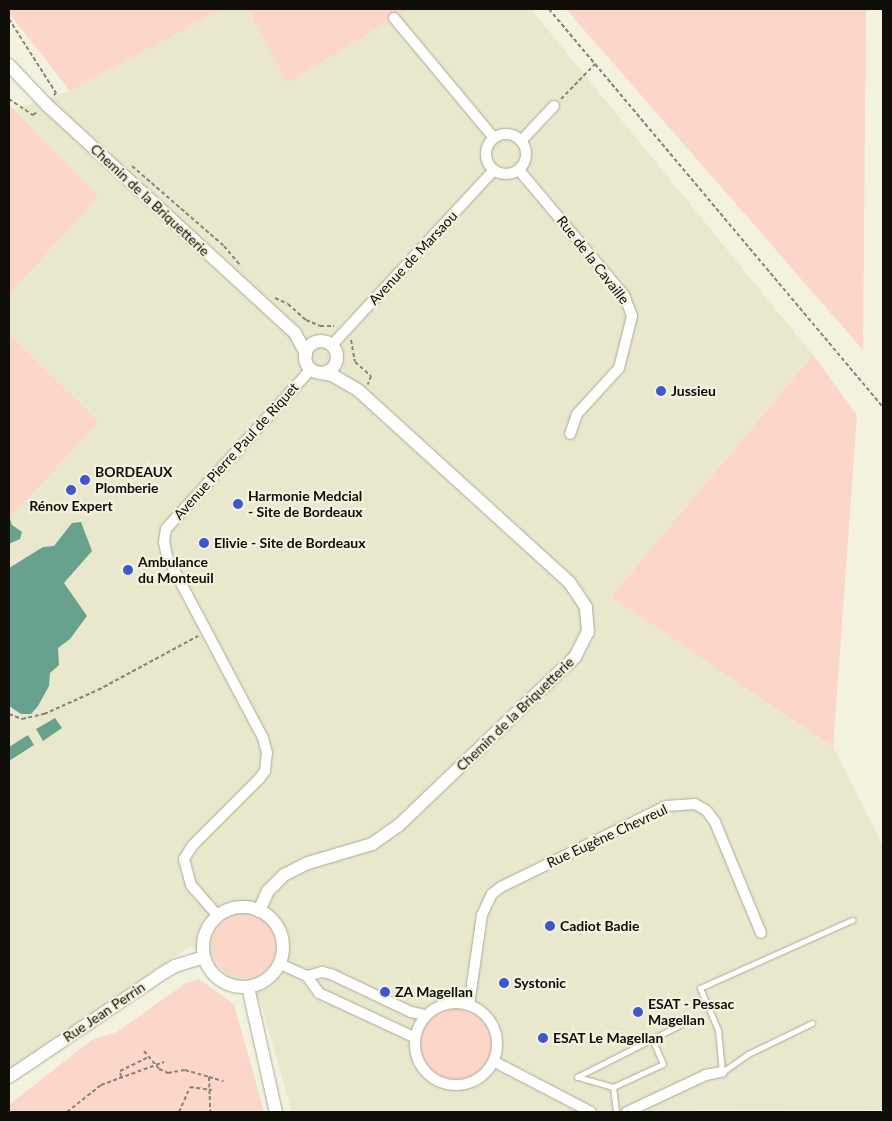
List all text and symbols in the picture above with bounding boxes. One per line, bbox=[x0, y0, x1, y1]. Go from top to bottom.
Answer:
street label: Chemin de la Briquetterie bbox=[87, 140, 213, 260]
street label: Avenue de Marsaou bbox=[365, 208, 461, 308]
street label: Rue de la Cavaille bbox=[553, 212, 633, 308]
street label: Avenue Pierre Paul de Riquet bbox=[170, 379, 302, 523]
place label: Jussieu bbox=[671, 383, 716, 399]
marker: Jussieu bbox=[655, 385, 667, 397]
place label: BORDEAUX Plomberie bbox=[95, 464, 172, 497]
marker: BORDEAUX Plomberie bbox=[79, 474, 91, 486]
marker: Rénov Expert bbox=[65, 484, 77, 496]
place label: Harmonie Medcial - Site de Bordeaux bbox=[248, 488, 363, 520]
place label: Rénov Expert bbox=[29, 498, 113, 514]
marker: Harmonie Medcial - Site de Bordeaux bbox=[232, 498, 244, 510]
place label: Elivie - Site de Bordeaux bbox=[214, 535, 365, 551]
marker: Elivie - Site de Bordeaux bbox=[198, 537, 210, 549]
place label: Ambulance du Monteuil bbox=[138, 554, 214, 586]
marker: Ambulance du Monteuil bbox=[122, 564, 134, 576]
street label: Chemin de la Briquetterie bbox=[453, 654, 577, 774]
street label: Rue Eugène Chevreul bbox=[544, 801, 670, 871]
place label: Cadiot Badie bbox=[560, 918, 640, 934]
marker: Cadiot Badie bbox=[544, 920, 556, 932]
place label: Systonic bbox=[514, 975, 566, 991]
marker: Systonic bbox=[498, 977, 510, 989]
street label: Rue Jean Perrin bbox=[60, 978, 148, 1046]
place label: ZA Magellan bbox=[395, 984, 473, 1000]
marker: ZA Magellan bbox=[379, 986, 391, 998]
place label: ESAT - Pessac Magellan bbox=[648, 996, 735, 1028]
marker: ESAT - Pessac Magellan bbox=[632, 1006, 644, 1018]
place label: ESAT Le Magellan bbox=[553, 1030, 664, 1046]
marker: ESAT Le Magellan bbox=[537, 1032, 549, 1044]

